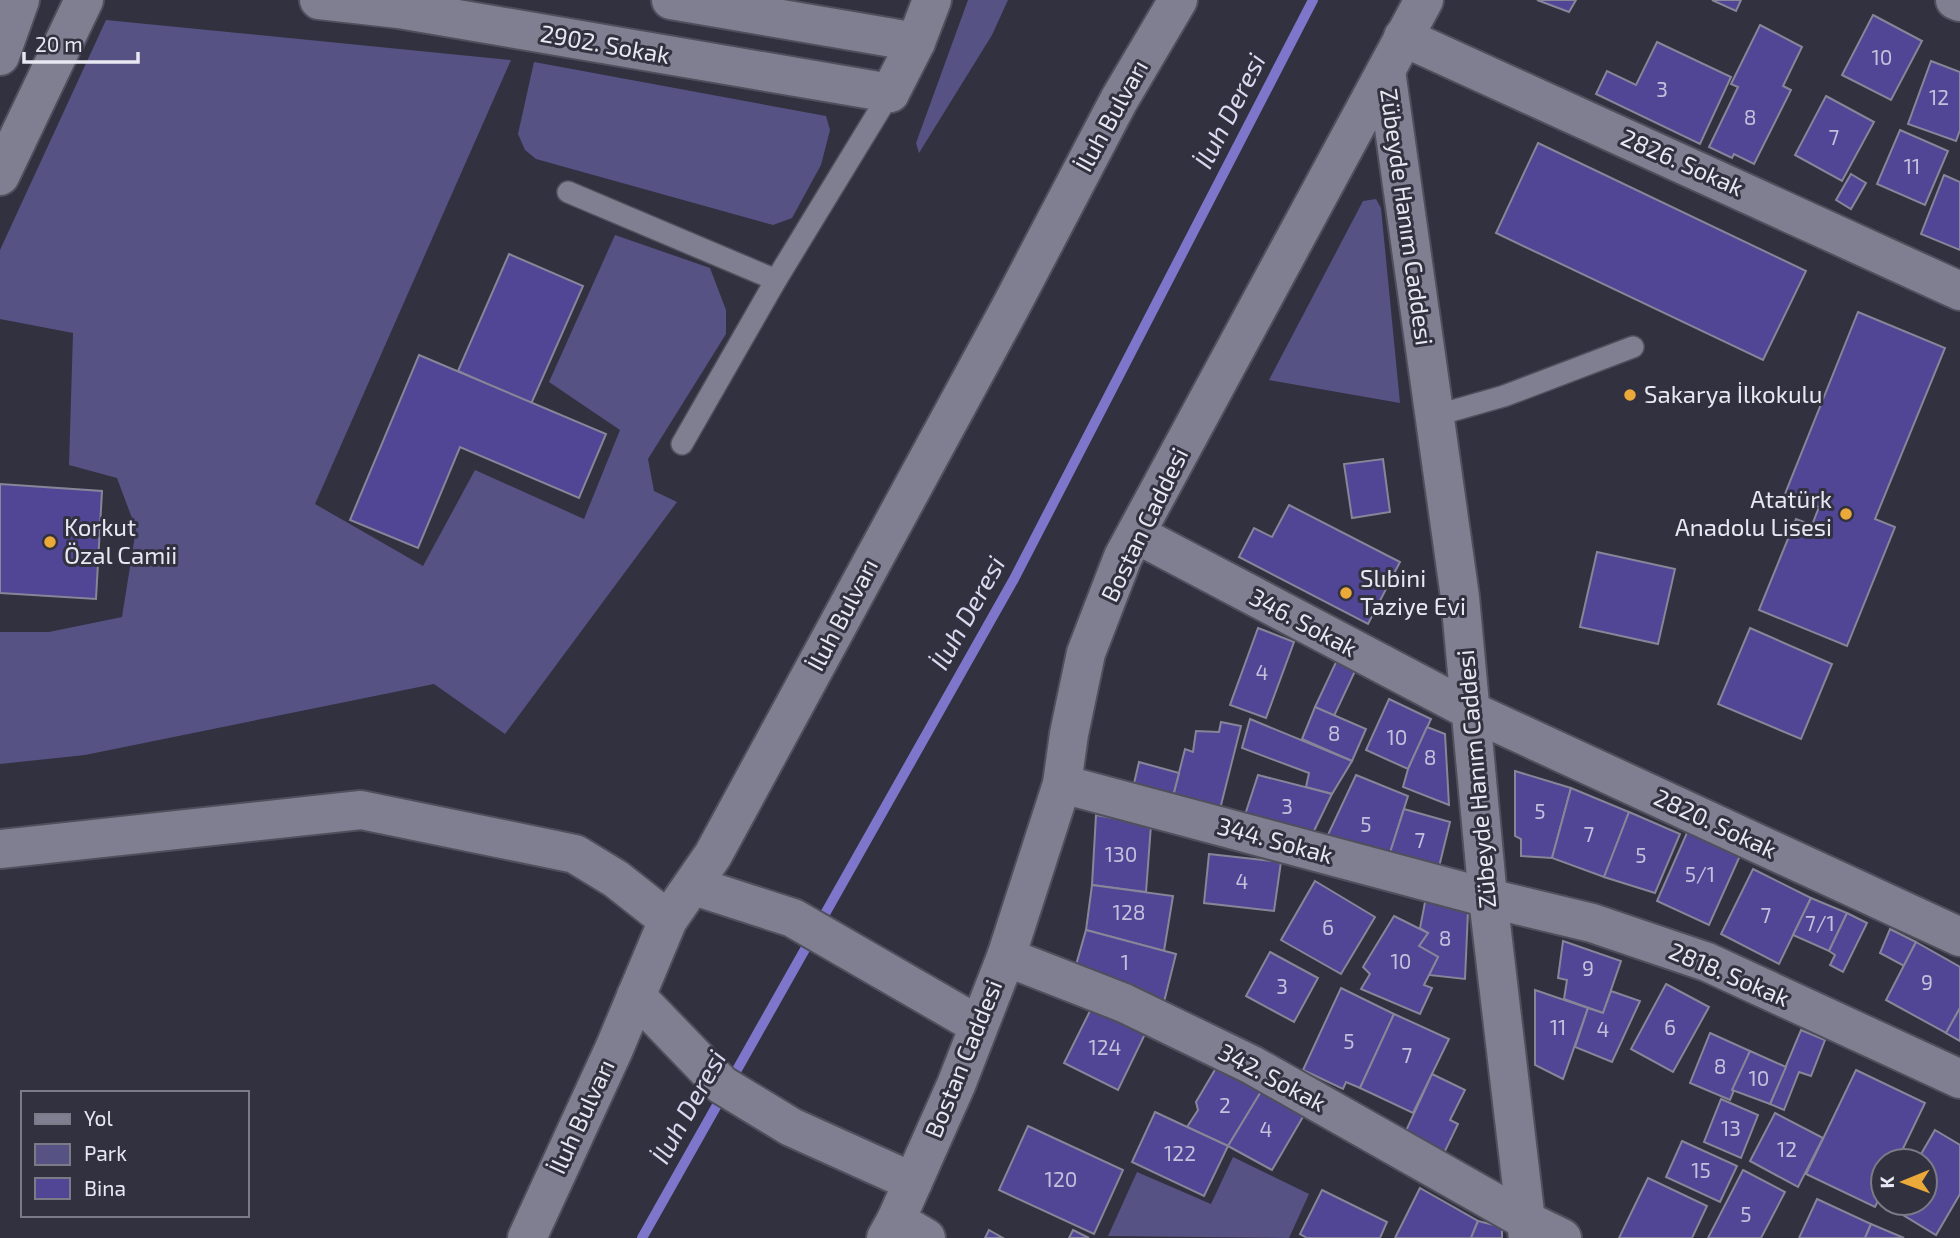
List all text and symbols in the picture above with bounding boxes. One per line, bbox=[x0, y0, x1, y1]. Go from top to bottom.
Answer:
street label: 2902. Sokak bbox=[538, 18, 672, 69]
scale bar bbox=[24, 21, 138, 65]
text: 20 m bbox=[35, 31, 83, 56]
house number: 10 bbox=[1871, 44, 1893, 69]
water label: İluh Deresi bbox=[1187, 48, 1271, 173]
street label: İluh Bulvarı bbox=[1068, 54, 1153, 176]
house number: 3 bbox=[1656, 76, 1668, 101]
house number: 12 bbox=[1929, 84, 1949, 109]
street label: Zübeyde Hanım Caddesi bbox=[1375, 86, 1440, 347]
house number: 8 bbox=[1744, 104, 1756, 129]
street label: 2826. Sokak bbox=[1617, 122, 1748, 201]
house number: 7 bbox=[1829, 124, 1840, 149]
house number: 11 bbox=[1904, 153, 1920, 178]
place label: Sakarya İlkokulu bbox=[1644, 379, 1822, 408]
marker: Sakarya İlkokulu bbox=[1622, 387, 1638, 403]
street label: Bostan Caddesi bbox=[1094, 443, 1193, 606]
place label: Atatürk Anadolu Lisesi bbox=[1675, 484, 1832, 541]
marker: Atatürk Anadolu Lisesi bbox=[1838, 506, 1854, 522]
place label: Korkut Özal Camii bbox=[64, 512, 177, 569]
marker: Korkut Özal Camii bbox=[42, 534, 58, 550]
water label: İluh Deresi bbox=[923, 550, 1010, 674]
street label: İluh Bulvarı bbox=[800, 553, 883, 675]
place label: Slıbini Taziye Evi bbox=[1360, 563, 1466, 620]
street label: 346. Sokak bbox=[1245, 581, 1362, 662]
marker: Slıbini Taziye Evi bbox=[1338, 585, 1354, 601]
street label: Zübeyde Hanım Caddesi bbox=[1450, 649, 1501, 910]
house number: 4 bbox=[1256, 659, 1268, 684]
house number: 8 bbox=[1328, 720, 1340, 745]
house number: 10 bbox=[1386, 724, 1408, 749]
house number: 8 bbox=[1424, 744, 1436, 769]
street label: 2820. Sokak bbox=[1650, 782, 1781, 864]
house number: 3 bbox=[1281, 793, 1293, 818]
house number: 5 bbox=[1534, 798, 1546, 823]
street label: 344. Sokak bbox=[1214, 810, 1336, 869]
house number: 5 bbox=[1360, 811, 1372, 836]
house number: 7 bbox=[1584, 821, 1595, 846]
house number: 7 bbox=[1415, 827, 1426, 852]
house number: 130 bbox=[1105, 841, 1137, 866]
house number: 5 bbox=[1635, 842, 1647, 867]
house number: 5/1 bbox=[1685, 861, 1715, 886]
house number: 4 bbox=[1236, 868, 1248, 893]
house number: 128 bbox=[1113, 899, 1145, 924]
house number: 7 bbox=[1761, 902, 1772, 927]
house number: 7/1 bbox=[1805, 910, 1835, 935]
house number: 6 bbox=[1322, 914, 1334, 939]
house number: 8 bbox=[1439, 925, 1451, 950]
street label: 2818. Sokak bbox=[1665, 935, 1794, 1012]
house number: 10 bbox=[1390, 948, 1412, 973]
house number: 1 bbox=[1121, 949, 1129, 974]
house number: 9 bbox=[1582, 955, 1594, 980]
house number: 9 bbox=[1921, 969, 1933, 994]
house number: 3 bbox=[1276, 973, 1288, 998]
street label: Bostan Caddesi bbox=[918, 975, 1007, 1142]
house number: 11 bbox=[1550, 1014, 1566, 1039]
house number: 6 bbox=[1664, 1014, 1676, 1039]
house number: 4 bbox=[1597, 1016, 1609, 1041]
house number: 5 bbox=[1343, 1028, 1355, 1053]
house number: 124 bbox=[1088, 1034, 1122, 1059]
street label: 342. Sokak bbox=[1214, 1038, 1330, 1118]
house number: 7 bbox=[1402, 1042, 1413, 1067]
water label: İluh Deresi bbox=[644, 1044, 731, 1168]
house number: 8 bbox=[1714, 1053, 1726, 1078]
street label: İluh Bulvarı bbox=[542, 1055, 620, 1178]
house number: 10 bbox=[1748, 1065, 1770, 1090]
legend bbox=[21, 1091, 248, 1217]
house number: 2 bbox=[1219, 1093, 1231, 1119]
text: Yol bbox=[84, 1105, 113, 1130]
house number: 13 bbox=[1721, 1115, 1741, 1140]
house number: 4 bbox=[1260, 1116, 1272, 1141]
house number: 12 bbox=[1777, 1136, 1797, 1161]
text: Park bbox=[84, 1140, 127, 1165]
house number: 122 bbox=[1164, 1140, 1196, 1165]
north arrow bbox=[1869, 1147, 1939, 1217]
house number: 15 bbox=[1691, 1157, 1711, 1182]
house number: 120 bbox=[1045, 1166, 1077, 1191]
text: Bina bbox=[84, 1175, 126, 1200]
text: K bbox=[1875, 1176, 1898, 1189]
house number: 5 bbox=[1740, 1201, 1752, 1226]

